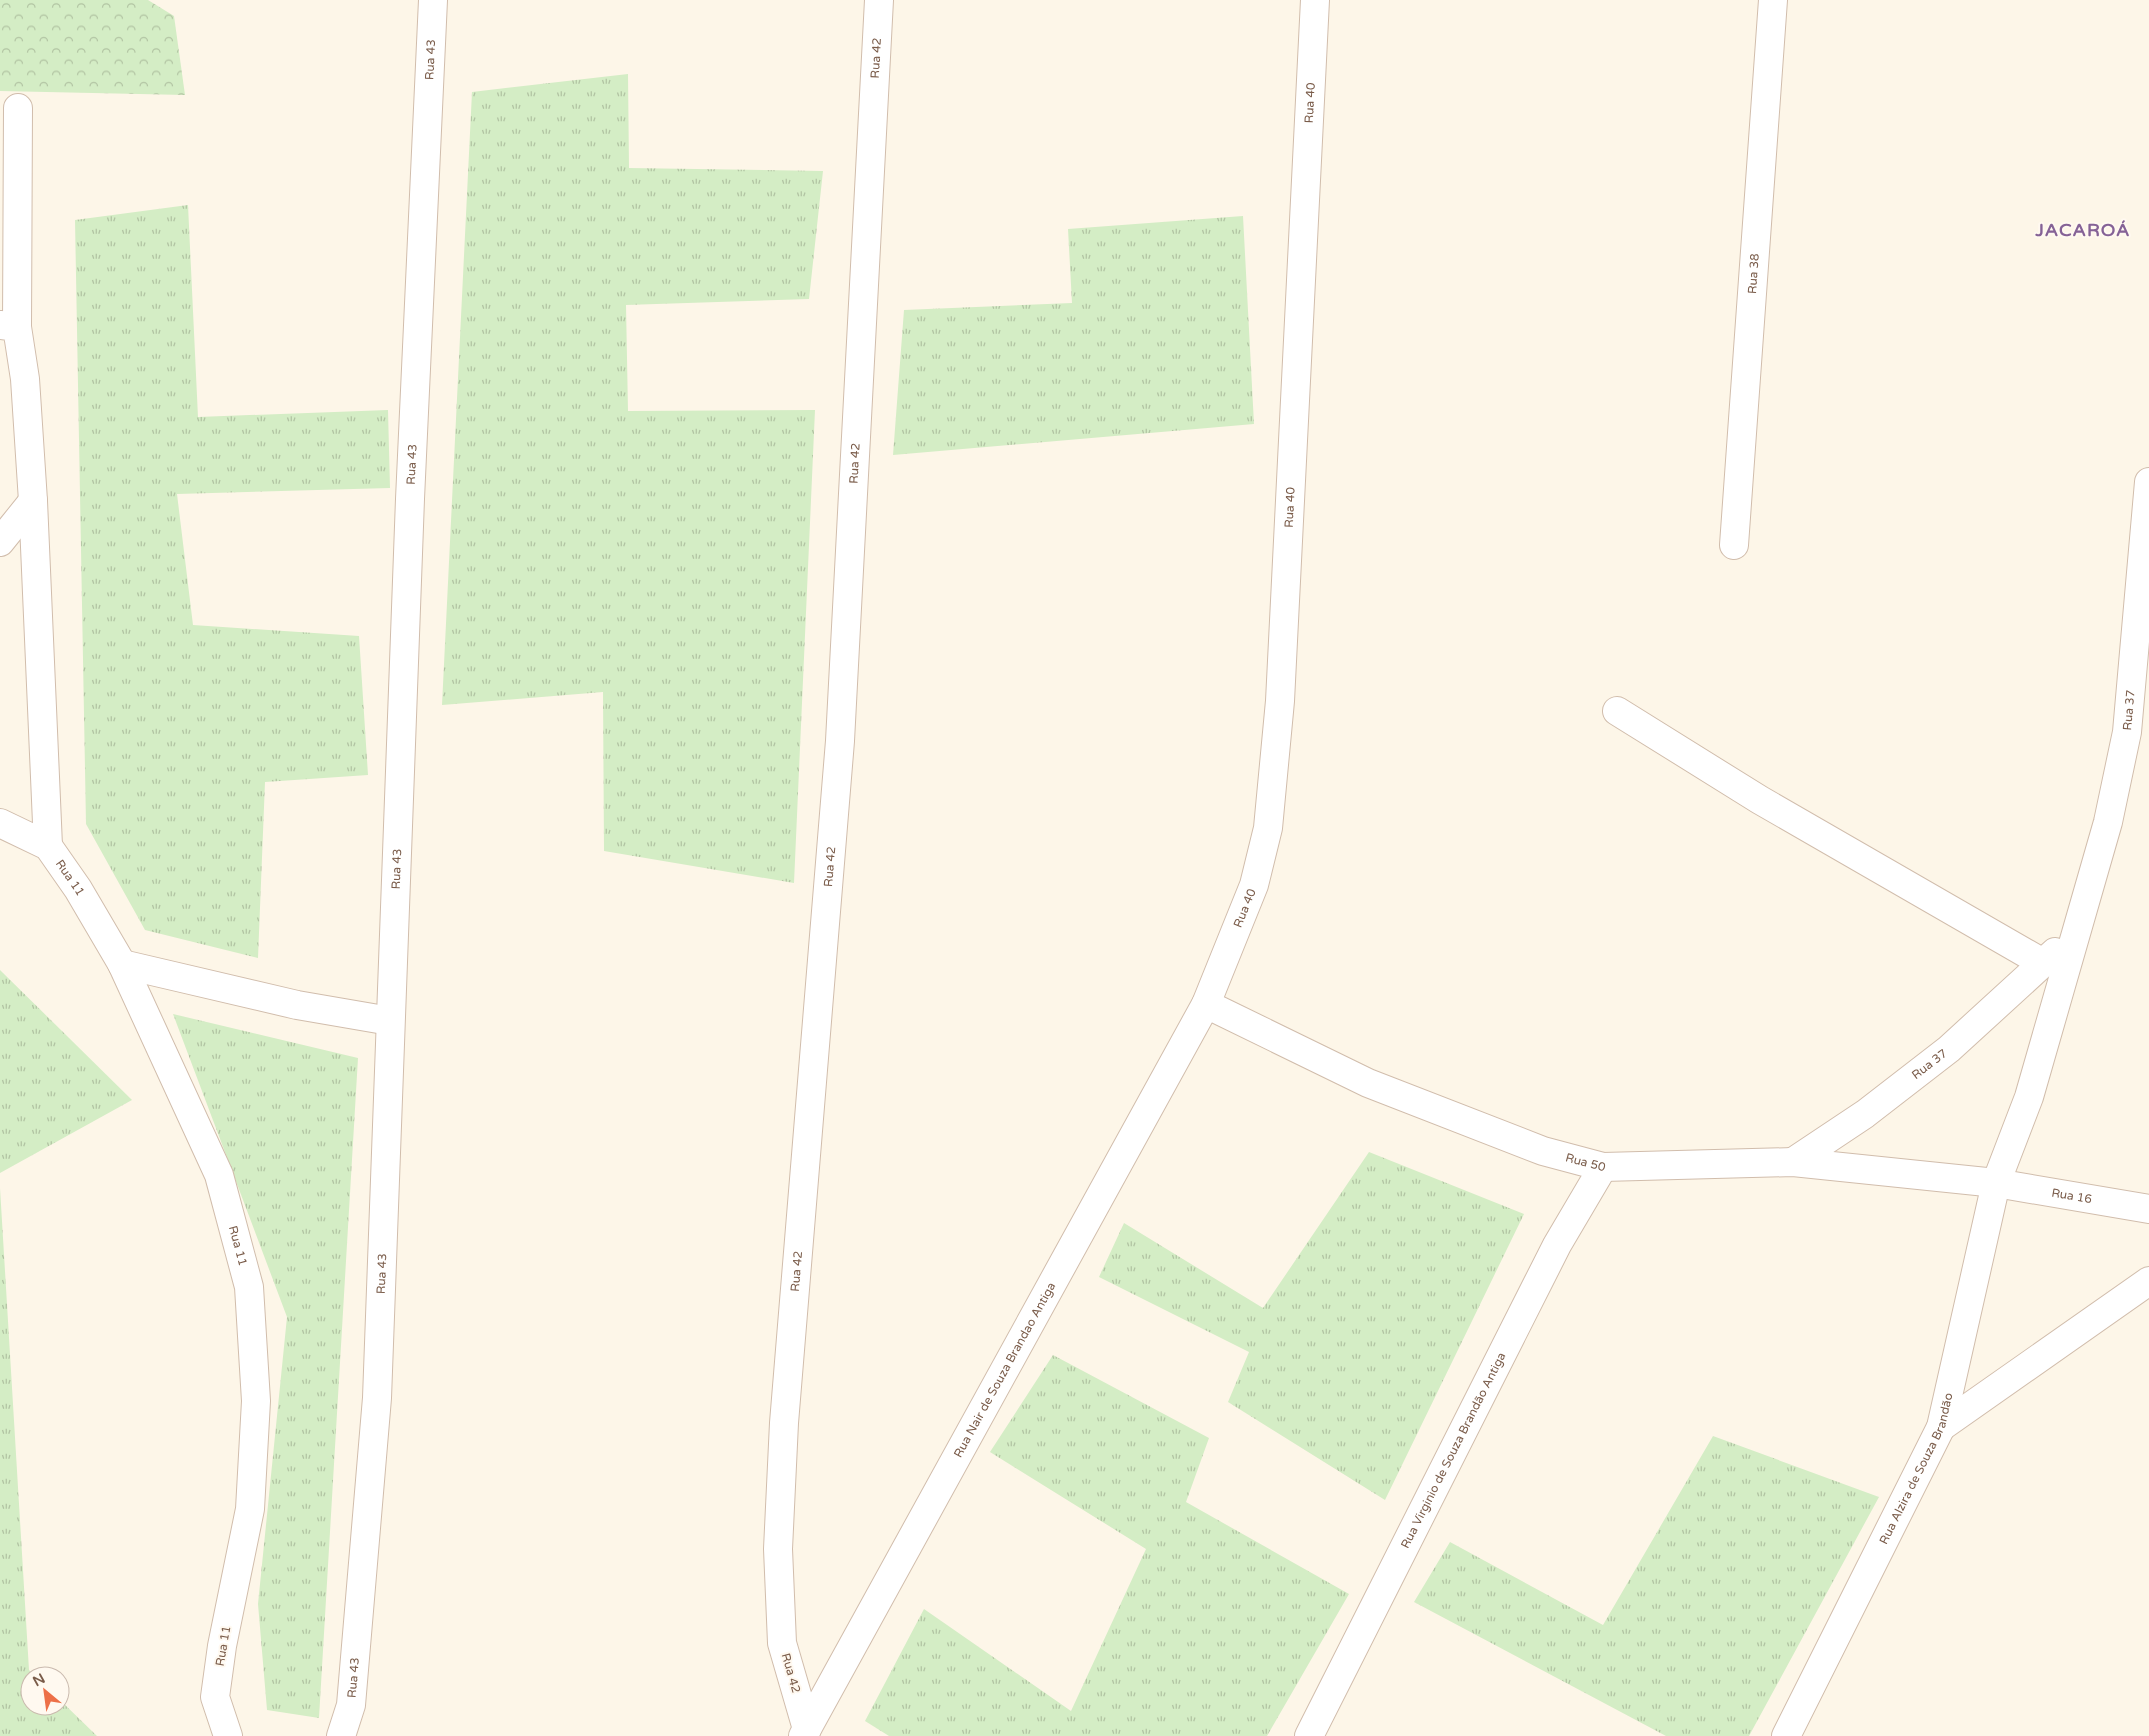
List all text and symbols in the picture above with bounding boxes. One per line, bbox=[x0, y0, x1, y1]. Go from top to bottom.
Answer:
street label: Rua 42 bbox=[868, 37, 884, 79]
street label: Rua 43 bbox=[422, 39, 438, 80]
street label: Rua 40 bbox=[1302, 82, 1318, 124]
district label: JACAROÁ bbox=[2034, 219, 2131, 241]
street label: Rua 38 bbox=[1745, 253, 1762, 295]
street label: Rua 42 bbox=[847, 443, 863, 484]
street label: Rua 43 bbox=[404, 444, 420, 485]
street label: Rua 40 bbox=[1282, 486, 1298, 528]
street label: Rua 37 bbox=[2120, 689, 2138, 731]
street label: Rua 42 bbox=[821, 846, 838, 888]
street label: Rua 43 bbox=[389, 848, 404, 890]
street label: Rua 11 bbox=[53, 857, 87, 898]
street label: Rua 40 bbox=[1231, 886, 1259, 930]
street label: Rua 37 bbox=[1909, 1046, 1950, 1082]
street label: Rua 50 bbox=[1564, 1150, 1607, 1174]
street label: Rua 16 bbox=[2050, 1186, 2093, 1206]
street label: Rua 11 bbox=[226, 1224, 250, 1267]
street label: Rua 42 bbox=[788, 1250, 805, 1292]
street label: Rua 43 bbox=[374, 1253, 389, 1294]
street label: Rua Nair de Souza Brandao Antiga bbox=[951, 1280, 1058, 1460]
street label: Rua Virginio de Souza Brandão Antiga bbox=[1398, 1350, 1509, 1551]
street label: Rua Alzira de Souza Brandão bbox=[1876, 1392, 1955, 1547]
street label: Rua 11 bbox=[213, 1625, 233, 1667]
street label: Rua 42 bbox=[779, 1651, 803, 1695]
street label: Rua 43 bbox=[345, 1657, 362, 1699]
north arrow bbox=[20, 1666, 70, 1716]
text: N bbox=[30, 1670, 48, 1690]

